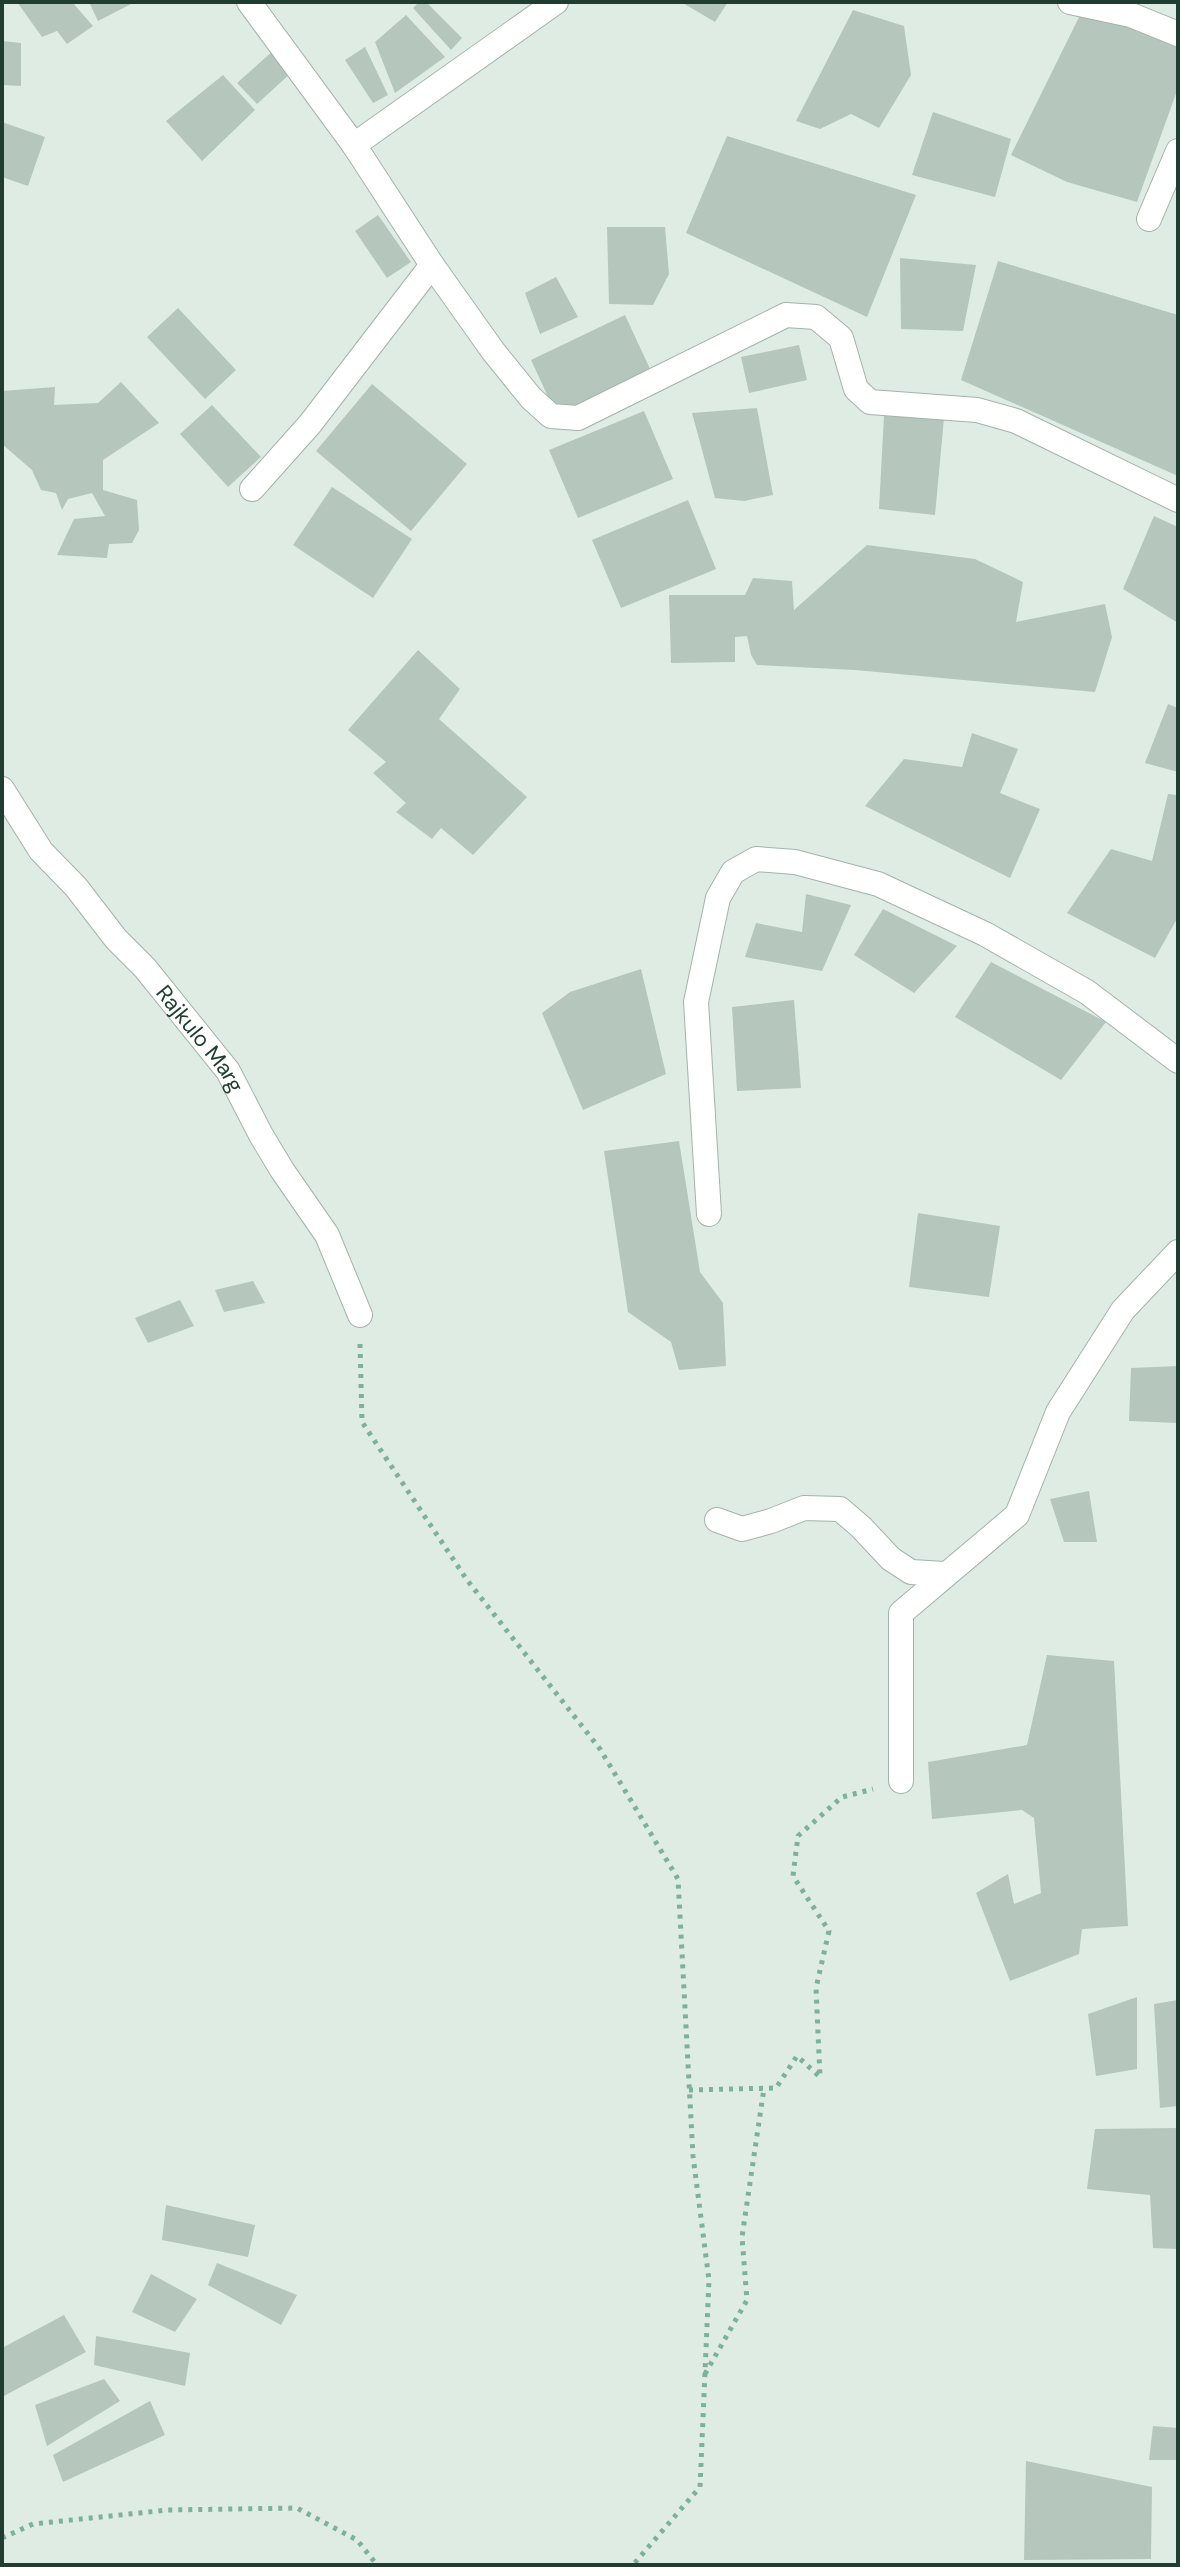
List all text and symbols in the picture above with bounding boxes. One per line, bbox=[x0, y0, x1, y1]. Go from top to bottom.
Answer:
street label: Rajkulo Marg bbox=[150, 979, 250, 1097]

